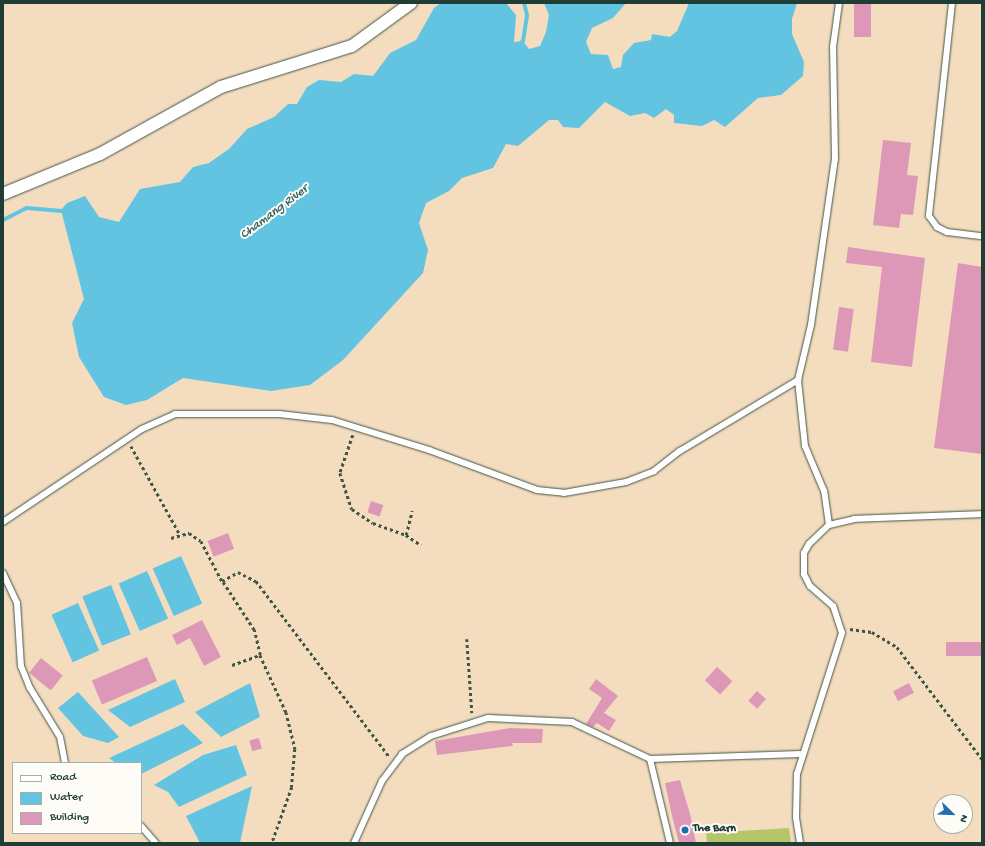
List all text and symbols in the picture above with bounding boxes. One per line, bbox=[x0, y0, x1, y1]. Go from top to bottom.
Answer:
water label: Chamang River bbox=[238, 182, 312, 244]
legend bbox=[12, 762, 142, 834]
text: Road bbox=[50, 771, 76, 785]
text: Water bbox=[50, 791, 82, 805]
north arrow bbox=[933, 794, 973, 834]
text: Building bbox=[50, 811, 89, 825]
text: N bbox=[956, 813, 970, 824]
place label: The Barn bbox=[693, 823, 736, 837]
marker: The Barn bbox=[680, 825, 690, 835]

